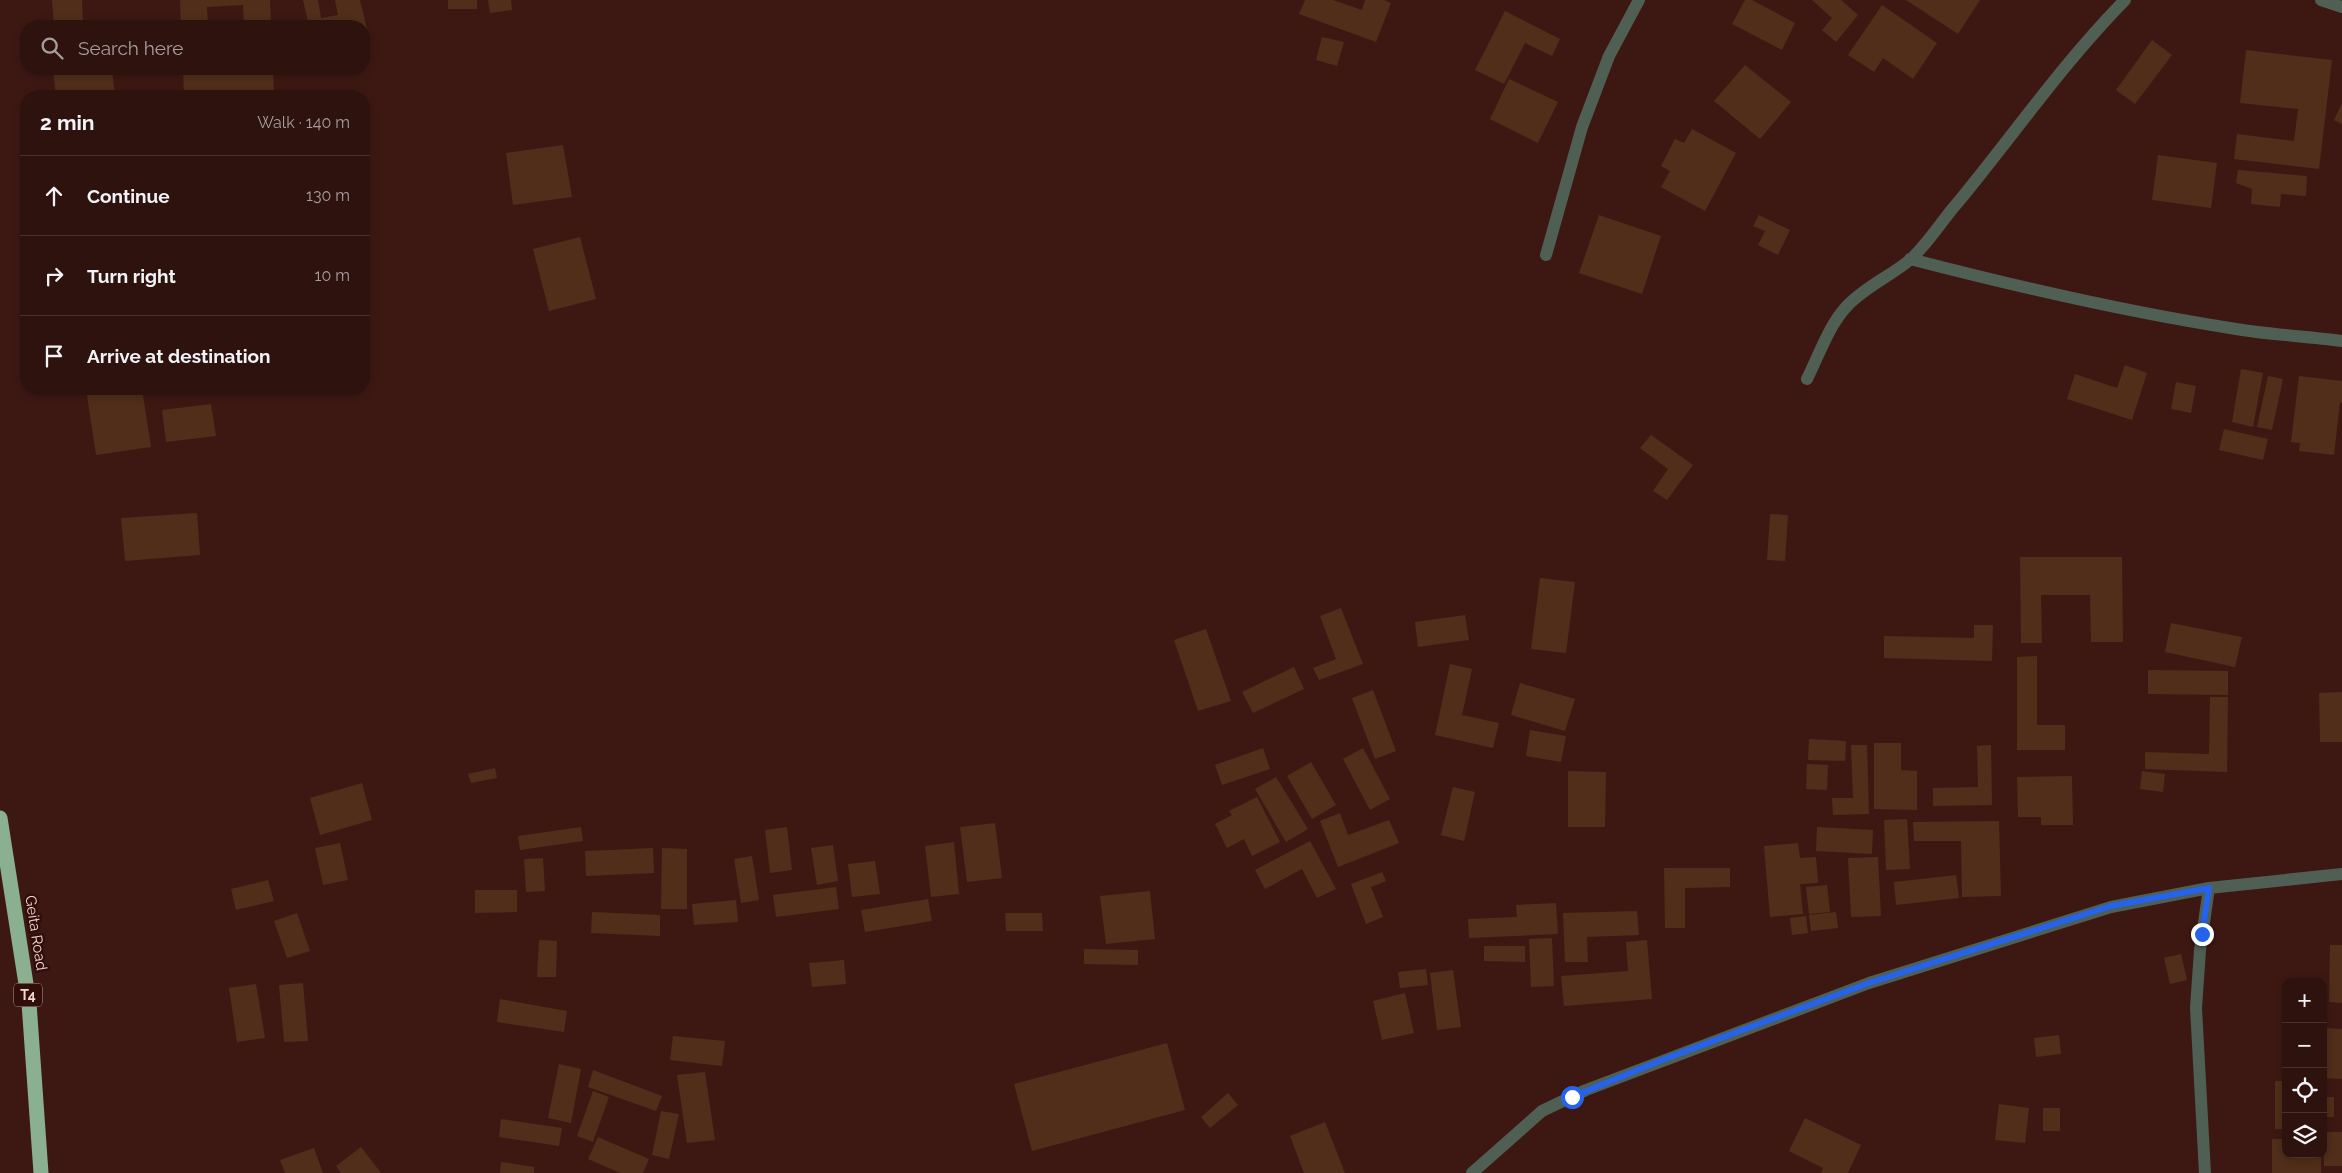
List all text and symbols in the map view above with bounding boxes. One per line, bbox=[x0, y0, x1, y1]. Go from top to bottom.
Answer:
search box bbox=[20, 20, 370, 75]
icon: search bbox=[38, 34, 66, 62]
text: Search here bbox=[78, 37, 184, 59]
text: 2 min bbox=[40, 110, 94, 135]
text: Walk · 140 m bbox=[257, 113, 350, 132]
icon: ahead bbox=[40, 182, 68, 210]
text: Continue bbox=[87, 185, 170, 207]
text: 130 m bbox=[306, 186, 350, 205]
icon: right bbox=[40, 262, 68, 290]
text: Turn right bbox=[87, 265, 176, 287]
text: 10 m bbox=[315, 266, 350, 285]
icon: arrive bbox=[40, 342, 68, 370]
text: Arrive at destination bbox=[87, 345, 271, 367]
street label: Geita Road bbox=[21, 894, 51, 972]
route end bbox=[2191, 923, 2214, 946]
map controls bbox=[2282, 978, 2327, 1158]
button: + bbox=[2282, 978, 2327, 1023]
road number: T4 bbox=[14, 984, 42, 1006]
button: − bbox=[2282, 1023, 2327, 1068]
button: locate bbox=[2282, 1068, 2327, 1113]
route start bbox=[1561, 1086, 1584, 1109]
button: layers bbox=[2282, 1113, 2327, 1158]

